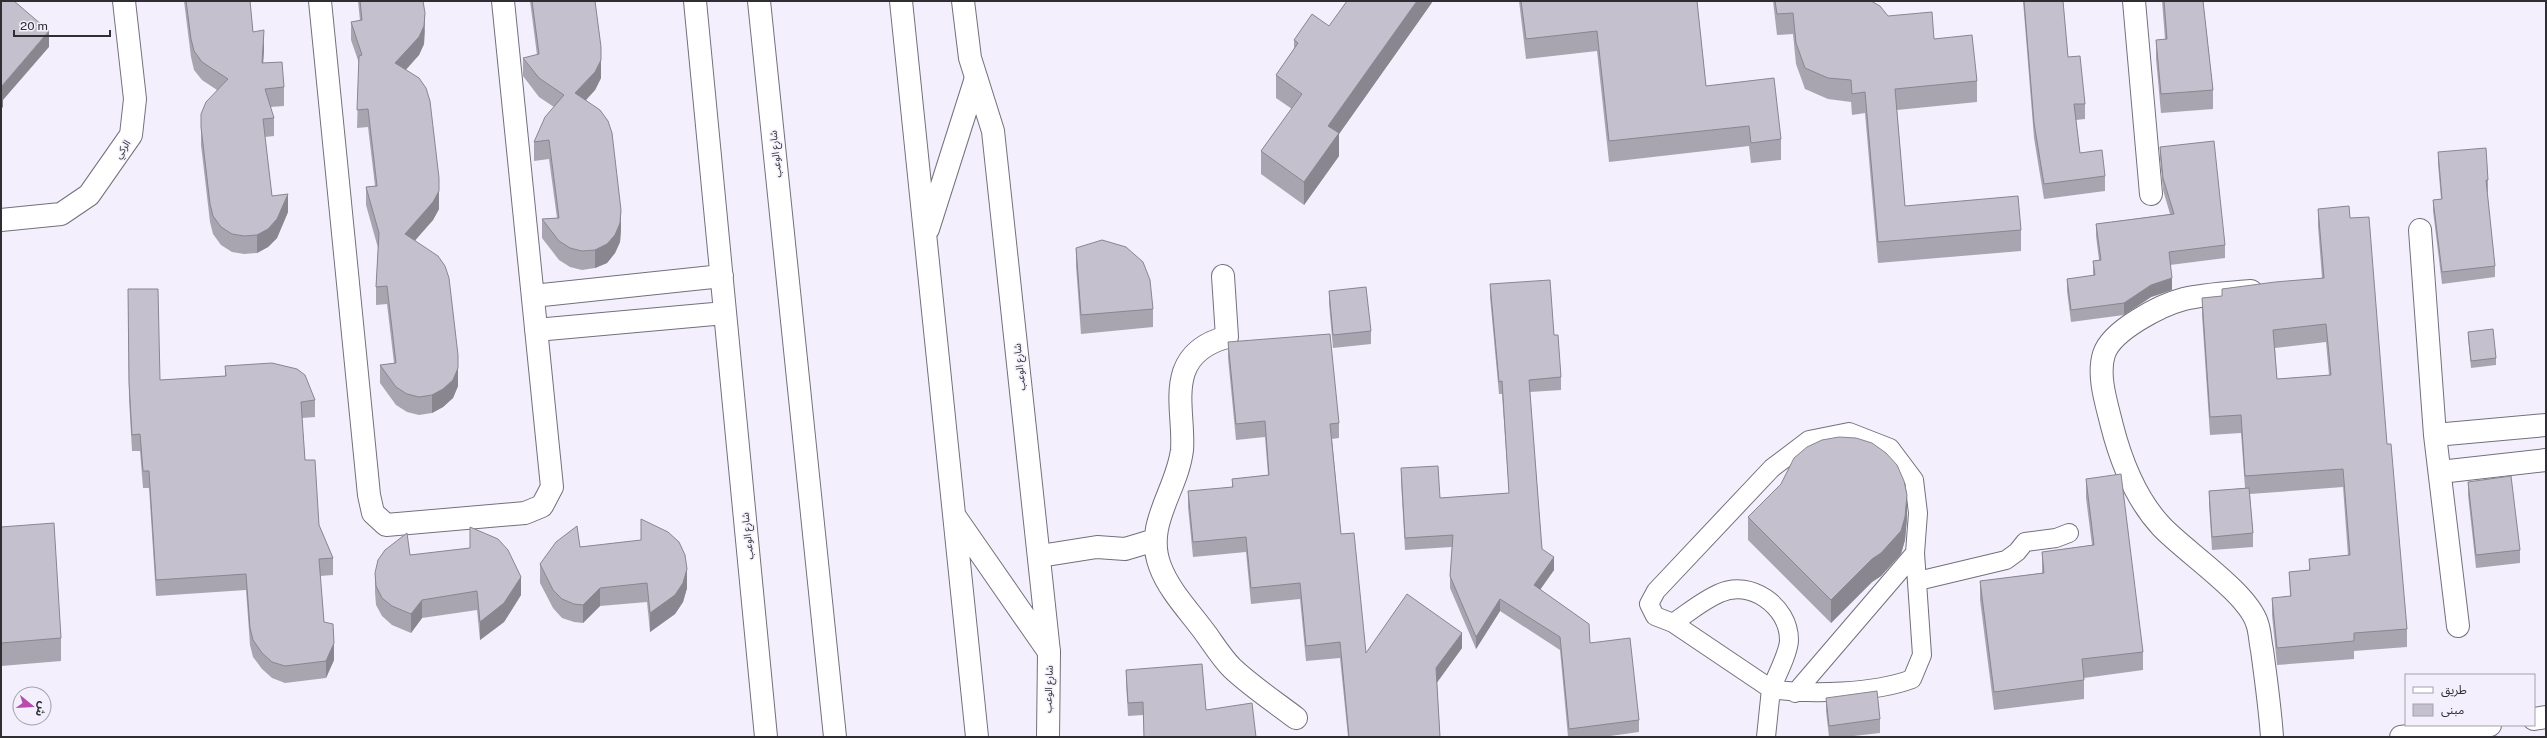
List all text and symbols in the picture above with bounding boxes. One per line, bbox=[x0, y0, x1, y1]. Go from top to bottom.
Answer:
scale bar bbox=[14, 12, 110, 38]
text: 20 m bbox=[20, 19, 48, 33]
street label: شارع الوعب bbox=[767, 129, 785, 178]
street label: الركي bbox=[112, 137, 134, 162]
street label: شارع الوعب bbox=[1011, 342, 1029, 391]
street label: شارع الوعب bbox=[739, 511, 757, 560]
street label: شارع الوعب bbox=[1041, 665, 1057, 713]
legend bbox=[2405, 674, 2535, 726]
text: طريق bbox=[2441, 683, 2467, 698]
north arrow bbox=[12, 686, 52, 726]
text: ش bbox=[33, 700, 50, 718]
text: مبنى bbox=[2441, 703, 2464, 717]

